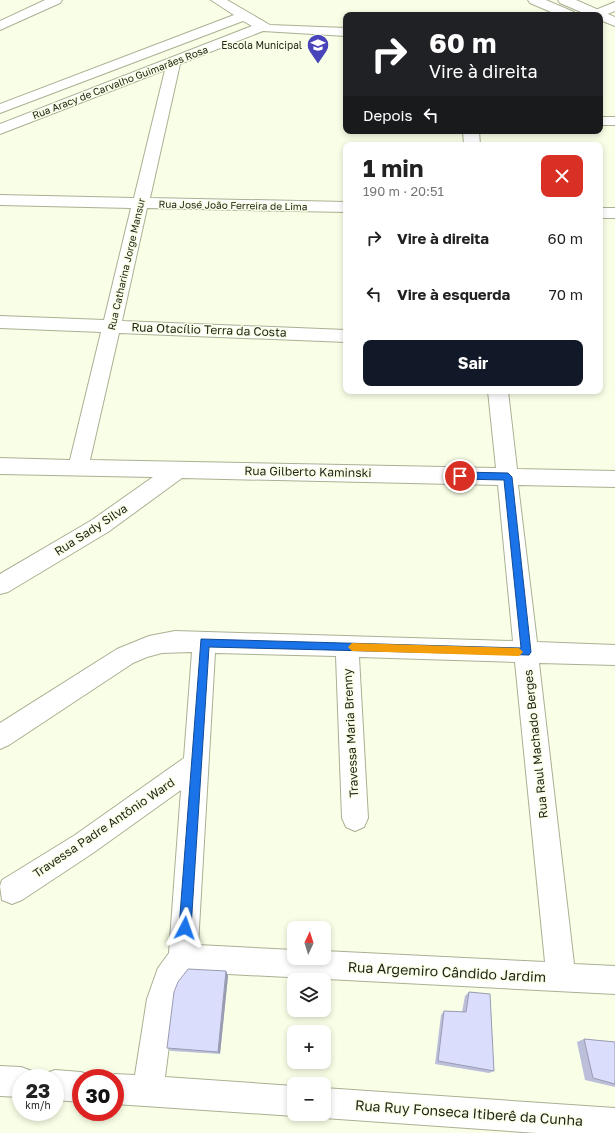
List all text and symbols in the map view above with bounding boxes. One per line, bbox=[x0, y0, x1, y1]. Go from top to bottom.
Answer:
text: 60 m bbox=[429, 26, 496, 59]
icon: right bbox=[363, 28, 415, 80]
school or university icon: Escola Municipal bbox=[305, 32, 331, 65]
place label: Escola Municipal bbox=[221, 39, 302, 51]
street label: Rua Aracy de Carvalho Guimarães Rosa bbox=[30, 43, 210, 121]
text: Vire à direita bbox=[429, 60, 538, 82]
icon: left bbox=[420, 104, 442, 126]
text: Depois bbox=[363, 106, 412, 124]
text: 1 min bbox=[363, 153, 423, 182]
button: close bbox=[541, 155, 583, 197]
text: 190 m · 20:51 bbox=[363, 183, 444, 199]
street label: Rua Catharina Jorge Mansur bbox=[105, 197, 147, 331]
street label: Rua José João Ferreira de Lima bbox=[159, 198, 307, 212]
icon: right bbox=[363, 227, 385, 249]
text: Vire à direita bbox=[397, 229, 489, 247]
text: 60 m bbox=[548, 229, 583, 247]
icon: left bbox=[363, 283, 385, 305]
text: Vire à esquerda bbox=[397, 285, 510, 303]
text: 70 m bbox=[549, 285, 583, 303]
street label: Rua Otacílio Terra da Costa bbox=[131, 319, 287, 340]
button: Sair bbox=[363, 340, 583, 386]
pin bbox=[443, 459, 477, 493]
street label: Rua Gilberto Kaminski bbox=[244, 463, 372, 480]
icon: arrive bbox=[449, 465, 471, 487]
street label: Rua Sady Silva bbox=[51, 500, 130, 559]
street label: Travessa Maria Brenny bbox=[340, 668, 361, 798]
street label: Rua Raul Machado Berges bbox=[520, 669, 551, 819]
street label: Travessa Padre Antônio Ward bbox=[30, 774, 177, 881]
position arrow bbox=[164, 907, 206, 949]
north arrow bbox=[287, 921, 331, 965]
map controls bbox=[287, 921, 331, 1121]
street label: Rua Argemiro Cândido Jardim bbox=[347, 958, 547, 985]
button: layers bbox=[287, 973, 331, 1017]
button: + bbox=[287, 1025, 331, 1069]
speed limit sign: 30 bbox=[72, 1069, 124, 1121]
button: − bbox=[287, 1077, 331, 1121]
text: 23 bbox=[26, 1078, 50, 1102]
street label: Rua Ruy Fonseca Itiberê da Cunha bbox=[354, 1096, 584, 1129]
text: km/h bbox=[25, 1099, 51, 1111]

